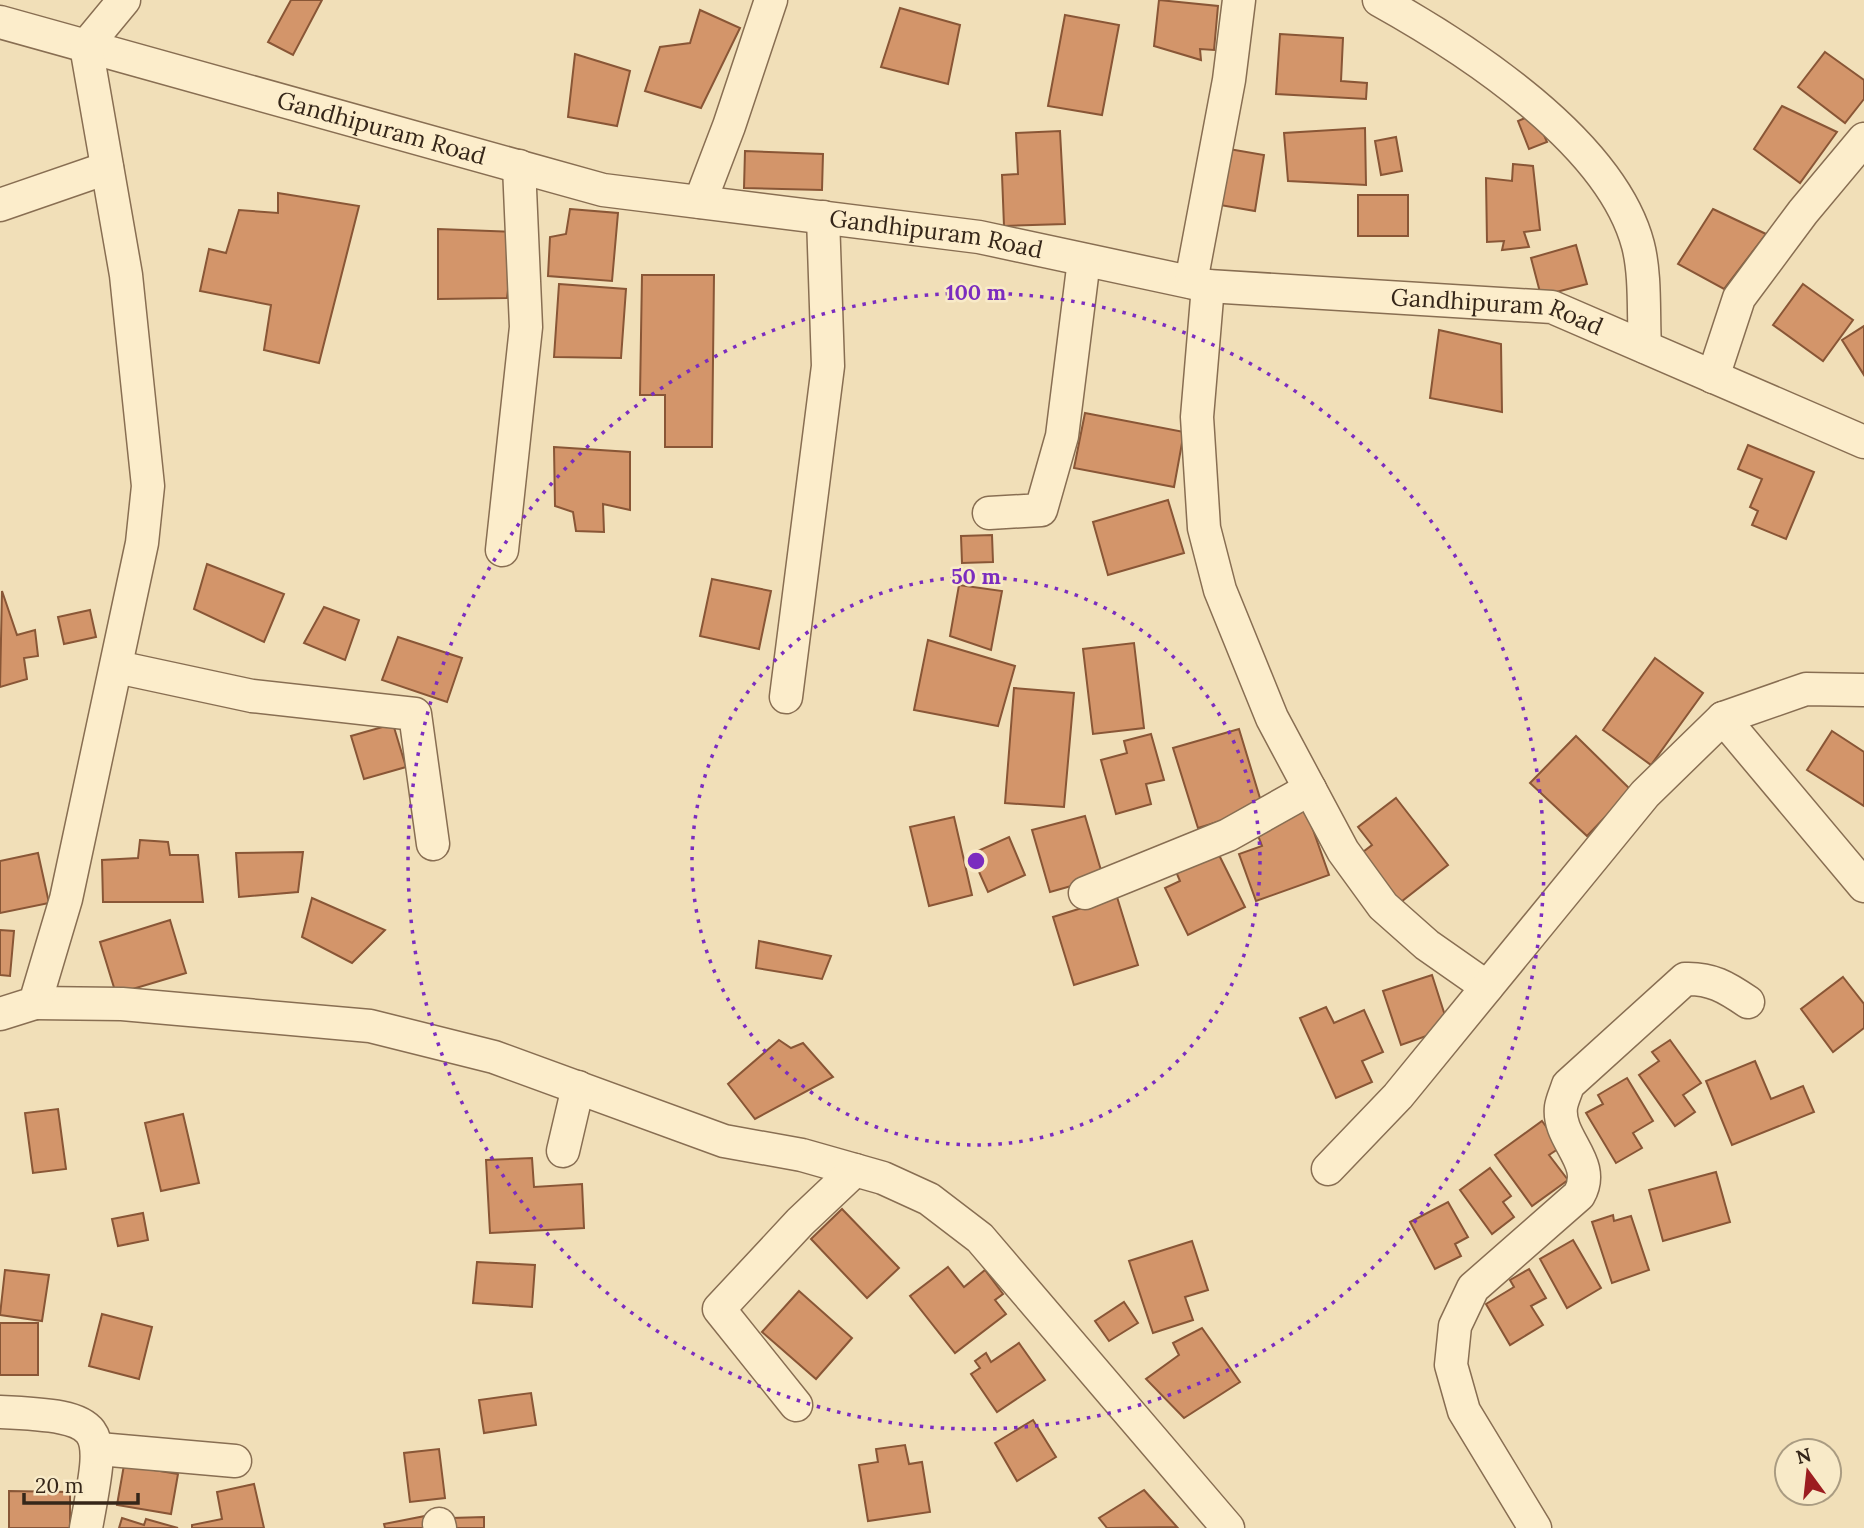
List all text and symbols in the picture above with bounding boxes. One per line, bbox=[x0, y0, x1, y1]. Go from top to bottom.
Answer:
street label: Gandhipuram Road bbox=[274, 84, 490, 172]
street label: Gandhipuram Road bbox=[828, 202, 1046, 265]
text: 100 m bbox=[946, 279, 1006, 306]
street label: Gandhipuram Road bbox=[1390, 281, 1608, 342]
text: 50 m bbox=[951, 563, 1001, 590]
centre of rings bbox=[964, 849, 988, 873]
north arrow bbox=[1773, 1437, 1843, 1507]
text: N bbox=[1793, 1442, 1814, 1469]
scale bar bbox=[24, 1462, 138, 1506]
text: 20 m bbox=[35, 1472, 84, 1499]

